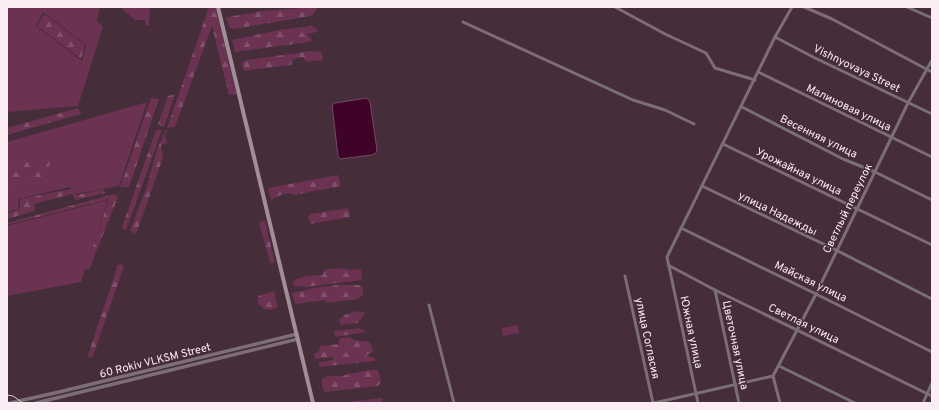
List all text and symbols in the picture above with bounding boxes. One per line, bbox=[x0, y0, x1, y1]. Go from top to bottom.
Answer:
street label: Vishnyovaya Street bbox=[811, 42, 902, 96]
street label: Малиновая улица bbox=[804, 81, 894, 135]
street label: Весенняя улица bbox=[778, 112, 860, 162]
street label: Урожайная улица bbox=[753, 145, 844, 199]
street label: Светлый переулок bbox=[820, 161, 876, 256]
street label: улица Надежды bbox=[736, 189, 819, 239]
street label: Майская улица bbox=[772, 258, 849, 306]
street label: Южная улица bbox=[677, 295, 706, 370]
street label: улица Согласия bbox=[632, 296, 662, 380]
street label: Цветочная улица bbox=[719, 299, 751, 391]
street label: Светлая улица bbox=[766, 301, 842, 347]
street label: 60 Rokiv VLKSM Street bbox=[98, 340, 212, 382]

